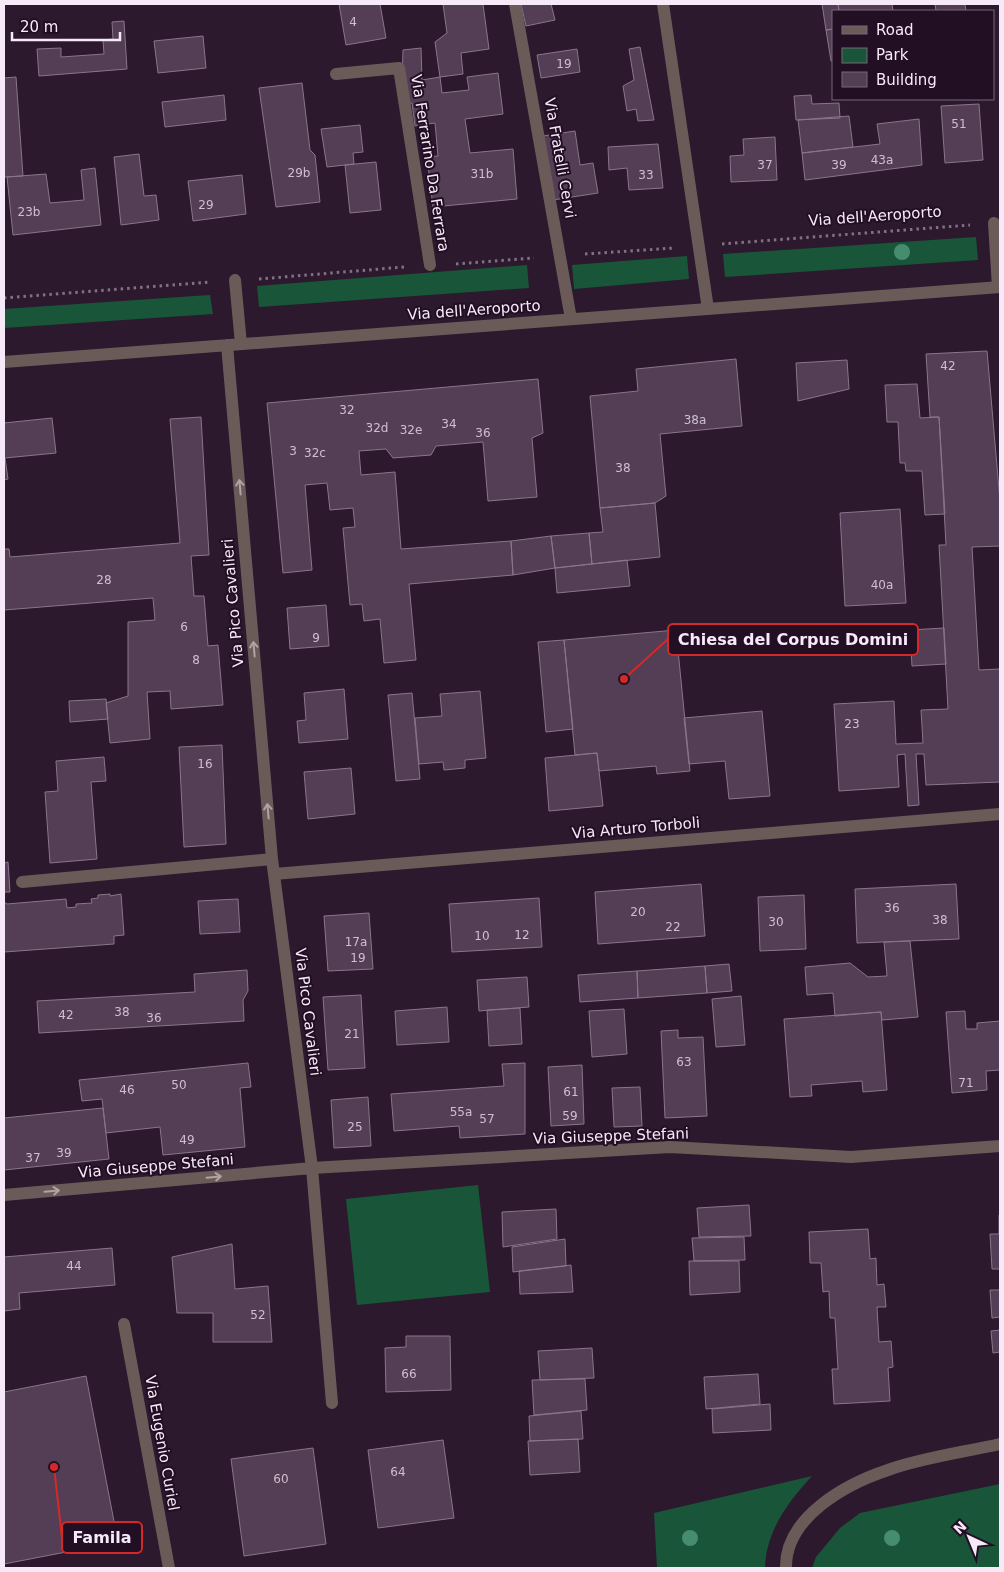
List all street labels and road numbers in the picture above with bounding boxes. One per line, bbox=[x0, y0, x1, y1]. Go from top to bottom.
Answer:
street label: Via Ferrarino Da Ferrara bbox=[407, 73, 453, 253]
street label: Via Fratelli Cervi bbox=[541, 96, 579, 220]
street label: Via dell'Aeroporto bbox=[808, 202, 942, 230]
street label: Via dell'Aeroporto bbox=[407, 296, 541, 324]
street label: Via Pico Cavalieri bbox=[218, 538, 248, 668]
street label: Via Arturo Torboli bbox=[571, 813, 701, 843]
street label: Via Pico Cavalieri bbox=[291, 947, 325, 1077]
street label: Via Giuseppe Stefani bbox=[533, 1124, 689, 1148]
street label: Via Giuseppe Stefani bbox=[77, 1150, 235, 1182]
street label: Via Eugenio Curiel bbox=[141, 1374, 183, 1512]

